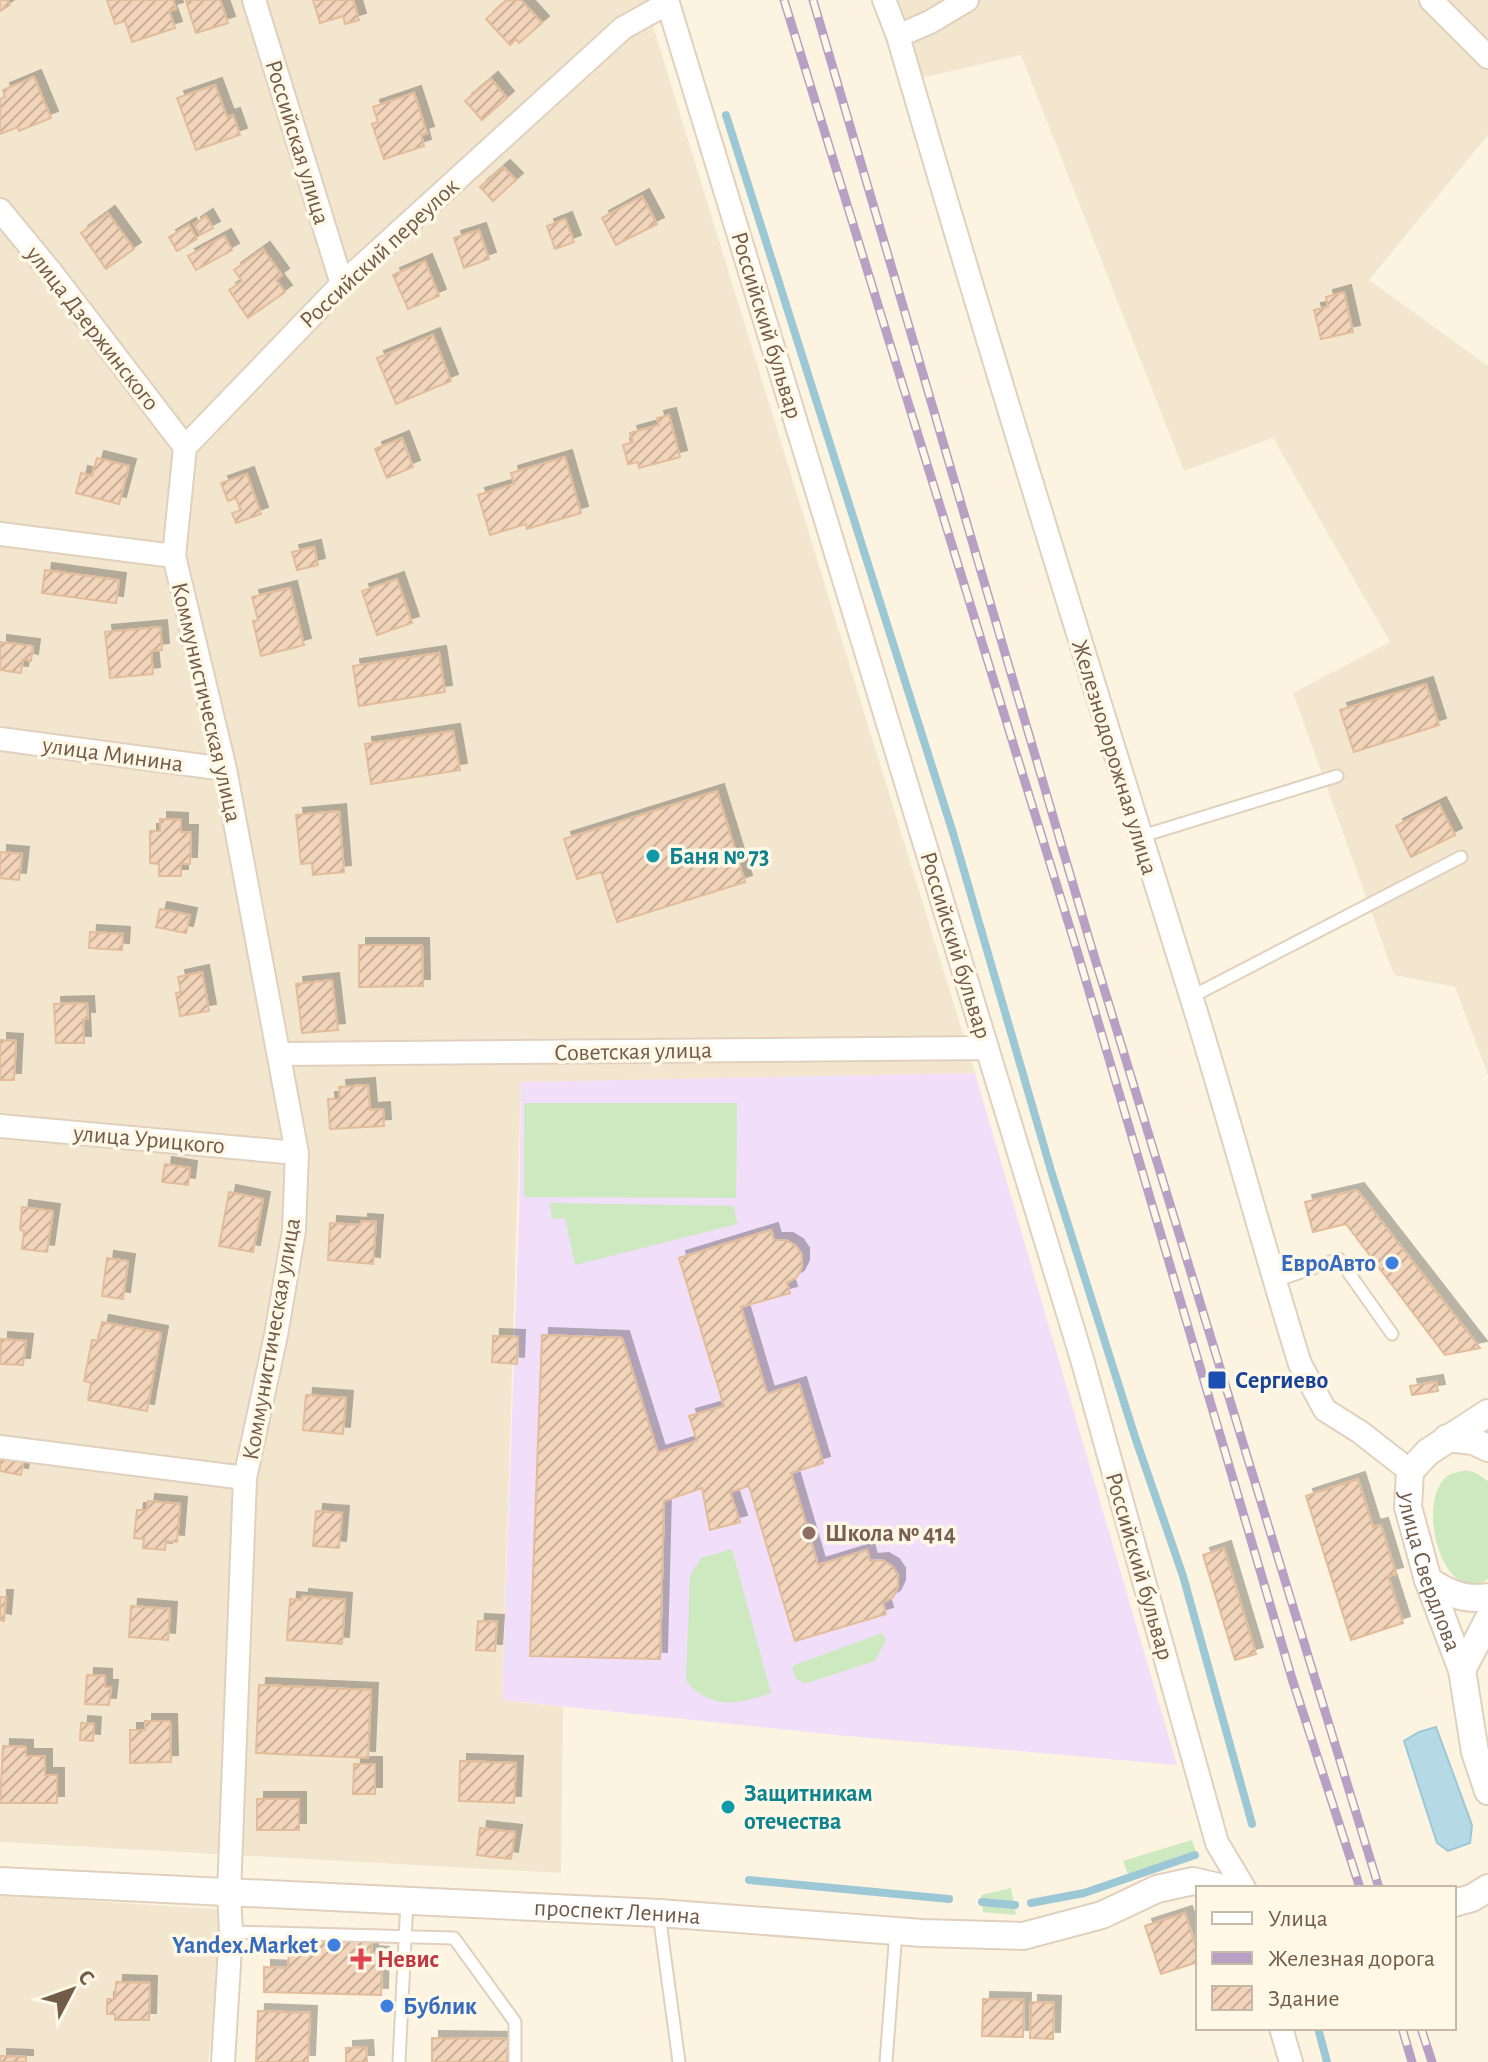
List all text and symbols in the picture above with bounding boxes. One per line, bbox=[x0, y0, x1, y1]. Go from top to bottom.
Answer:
street label: Российская улица bbox=[261, 57, 334, 228]
street label: Российский переулок bbox=[296, 174, 464, 333]
street label: Российский бульвар bbox=[726, 229, 806, 422]
street label: улица Дзержинского bbox=[20, 241, 163, 415]
street label: Коммунистическая улица bbox=[167, 580, 245, 825]
street label: Железнодорожная улица bbox=[1067, 637, 1161, 878]
street label: улица Минина bbox=[40, 733, 185, 777]
place label: Баня № 73 bbox=[669, 845, 769, 869]
marker: Баня № 73 bbox=[644, 847, 662, 865]
street label: Российский бульвар bbox=[915, 849, 995, 1042]
street label: Советская улица bbox=[554, 1039, 712, 1065]
street label: улица Урицкого bbox=[71, 1121, 226, 1159]
street label: Коммунистическая улица bbox=[239, 1216, 305, 1462]
place label: ЕвроАвто bbox=[1281, 1252, 1376, 1276]
marker: ЕвроАвто bbox=[1383, 1254, 1401, 1272]
marker: Сергиево bbox=[1206, 1369, 1228, 1391]
place label: Сергиево bbox=[1235, 1369, 1329, 1393]
street label: Российский бульвар bbox=[1101, 1470, 1177, 1663]
street label: улица Свердлова bbox=[1394, 1491, 1465, 1655]
place label: Школа № 414 bbox=[825, 1522, 956, 1546]
marker: Школа № 414 bbox=[800, 1524, 818, 1542]
place label: Защитникам отечества bbox=[744, 1782, 873, 1834]
marker: Защитникам отечества bbox=[719, 1798, 737, 1816]
legend bbox=[1196, 1886, 1456, 2030]
street label: проспект Ленина bbox=[533, 1896, 701, 1929]
text: Улица bbox=[1268, 1907, 1328, 1931]
place label: Yandex.Market bbox=[172, 1934, 318, 1958]
marker: Yandex.Market bbox=[325, 1936, 343, 1954]
text: Железная дорога bbox=[1268, 1947, 1435, 1971]
place label: Невис bbox=[377, 1948, 439, 1972]
north arrow bbox=[32, 1950, 112, 2030]
marker: Невис bbox=[352, 1950, 370, 1968]
text: С bbox=[74, 1966, 99, 1989]
text: Здание bbox=[1268, 1987, 1339, 2011]
place label: Бублик bbox=[403, 1995, 477, 2019]
marker: Бублик bbox=[378, 1997, 396, 2015]

